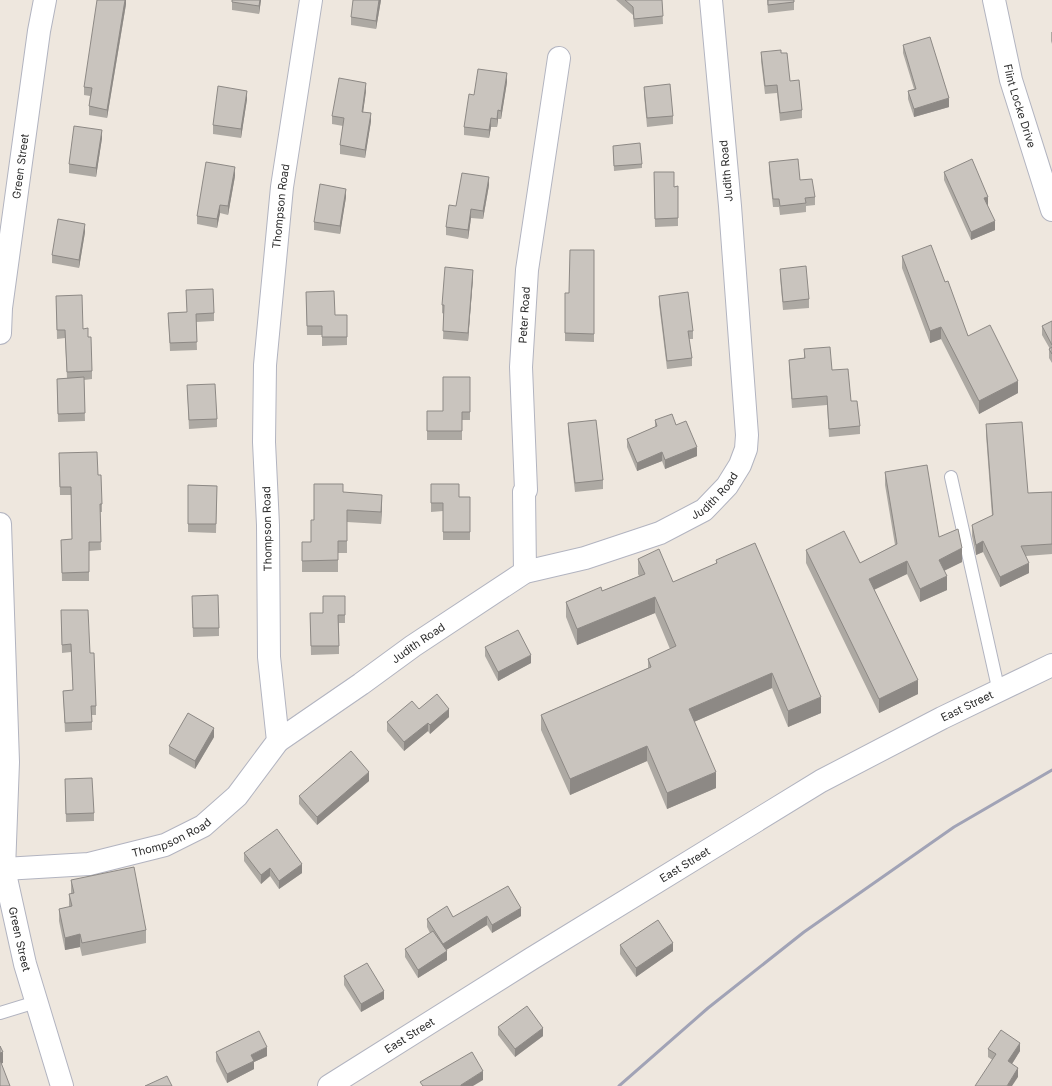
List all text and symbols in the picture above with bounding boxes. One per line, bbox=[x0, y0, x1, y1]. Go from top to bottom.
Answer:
street label: Flint Locke Drive bbox=[1001, 63, 1039, 149]
street label: Green Street bbox=[9, 132, 32, 200]
street label: Judith Road bbox=[716, 140, 736, 202]
street label: Thompson Road bbox=[269, 163, 292, 249]
street label: Peter Road bbox=[515, 286, 533, 344]
street label: Judith Road bbox=[689, 469, 741, 523]
street label: Thompson Road bbox=[259, 486, 275, 572]
street label: Judith Road bbox=[389, 620, 448, 666]
street label: East Street bbox=[939, 687, 996, 725]
street label: Thompson Road bbox=[130, 815, 214, 860]
street label: East Street bbox=[657, 844, 713, 885]
street label: Green Street bbox=[6, 906, 34, 973]
street label: East Street bbox=[382, 1014, 437, 1056]

